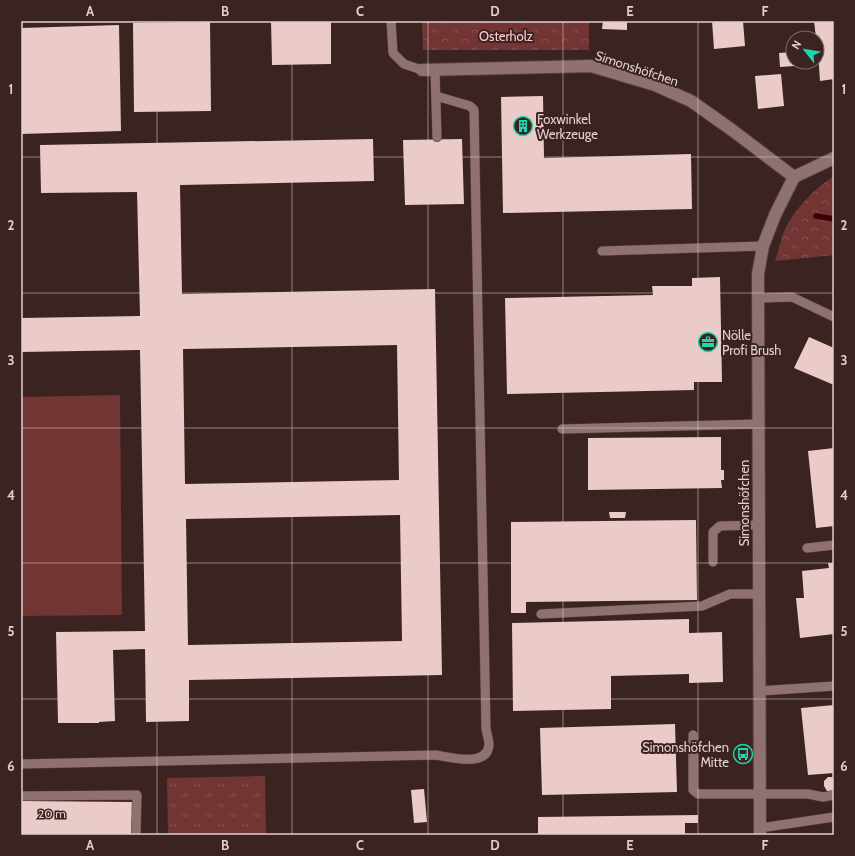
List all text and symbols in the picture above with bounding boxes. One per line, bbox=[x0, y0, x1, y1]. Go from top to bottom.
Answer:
text: A bbox=[86, 3, 95, 19]
text: B bbox=[221, 3, 229, 19]
text: C bbox=[356, 3, 364, 19]
text: D bbox=[490, 3, 500, 19]
text: E bbox=[626, 3, 634, 19]
text: F bbox=[762, 3, 769, 19]
park label: Osterholz bbox=[479, 28, 533, 44]
north arrow bbox=[785, 30, 825, 70]
text: N bbox=[788, 38, 804, 52]
street label: Simonshöfchen bbox=[593, 47, 681, 89]
text: 1 bbox=[9, 81, 13, 97]
text: 1 bbox=[842, 81, 846, 97]
place label: Foxwinkel Werkzeuge bbox=[537, 111, 598, 142]
building icon: Foxwinkel Werkzeuge bbox=[512, 115, 534, 137]
text: 2 bbox=[8, 217, 15, 233]
text: 2 bbox=[841, 217, 848, 233]
place label: Nölle Profi Brush bbox=[722, 327, 781, 358]
office icon: Nölle Profi Brush bbox=[697, 331, 719, 353]
text: 3 bbox=[7, 352, 15, 368]
text: 3 bbox=[840, 352, 848, 368]
street label: Simonshöfchen bbox=[736, 460, 752, 546]
text: 4 bbox=[7, 487, 15, 503]
text: 4 bbox=[840, 487, 848, 503]
text: 5 bbox=[8, 623, 15, 639]
text: 5 bbox=[841, 623, 848, 639]
place label: Simonshöfchen Mitte bbox=[642, 739, 729, 770]
bus stop icon: Simonshöfchen Mitte bbox=[732, 743, 754, 765]
text: 6 bbox=[7, 758, 15, 774]
text: 6 bbox=[840, 758, 848, 774]
scale bar bbox=[32, 800, 85, 826]
text: 20 m bbox=[38, 806, 66, 821]
text: A bbox=[86, 837, 95, 853]
text: B bbox=[221, 837, 229, 853]
text: C bbox=[356, 837, 364, 853]
text: D bbox=[490, 837, 500, 853]
text: E bbox=[626, 837, 634, 853]
text: F bbox=[762, 837, 769, 853]

